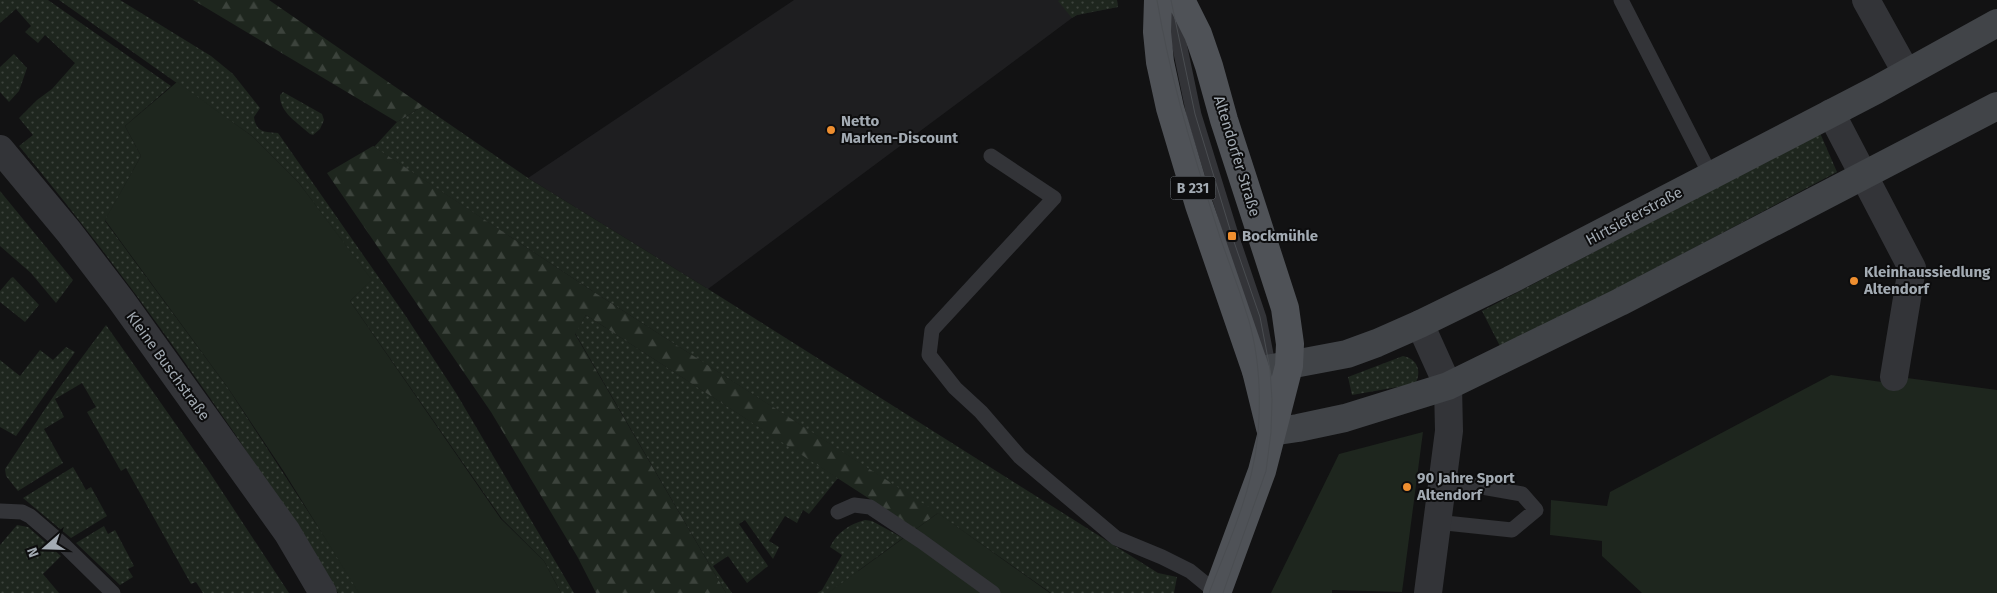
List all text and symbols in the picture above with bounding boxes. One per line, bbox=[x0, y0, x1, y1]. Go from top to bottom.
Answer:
street label: Altendorfer Straße bbox=[1210, 93, 1264, 219]
place label: Netto Marken-Discount bbox=[841, 112, 958, 147]
marker: Netto Marken-Discount bbox=[825, 124, 837, 136]
road number: B 231 bbox=[1170, 177, 1216, 200]
street label: Hirtsieferstraße bbox=[1583, 183, 1685, 249]
place label: Bockmühle bbox=[1242, 227, 1318, 245]
marker: Bockmühle bbox=[1226, 230, 1238, 242]
place label: Kleinhaussiedlung Altendorf bbox=[1863, 263, 1991, 298]
marker: Kleinhaussiedlung Altendorf bbox=[1848, 275, 1860, 287]
street label: Kleine Buschstraße bbox=[122, 308, 214, 424]
place label: 90 Jahre Sport Altendorf bbox=[1416, 469, 1515, 504]
marker: 90 Jahre Sport Altendorf bbox=[1401, 481, 1413, 493]
north arrow bbox=[20, 523, 70, 573]
text: N bbox=[24, 545, 43, 560]

